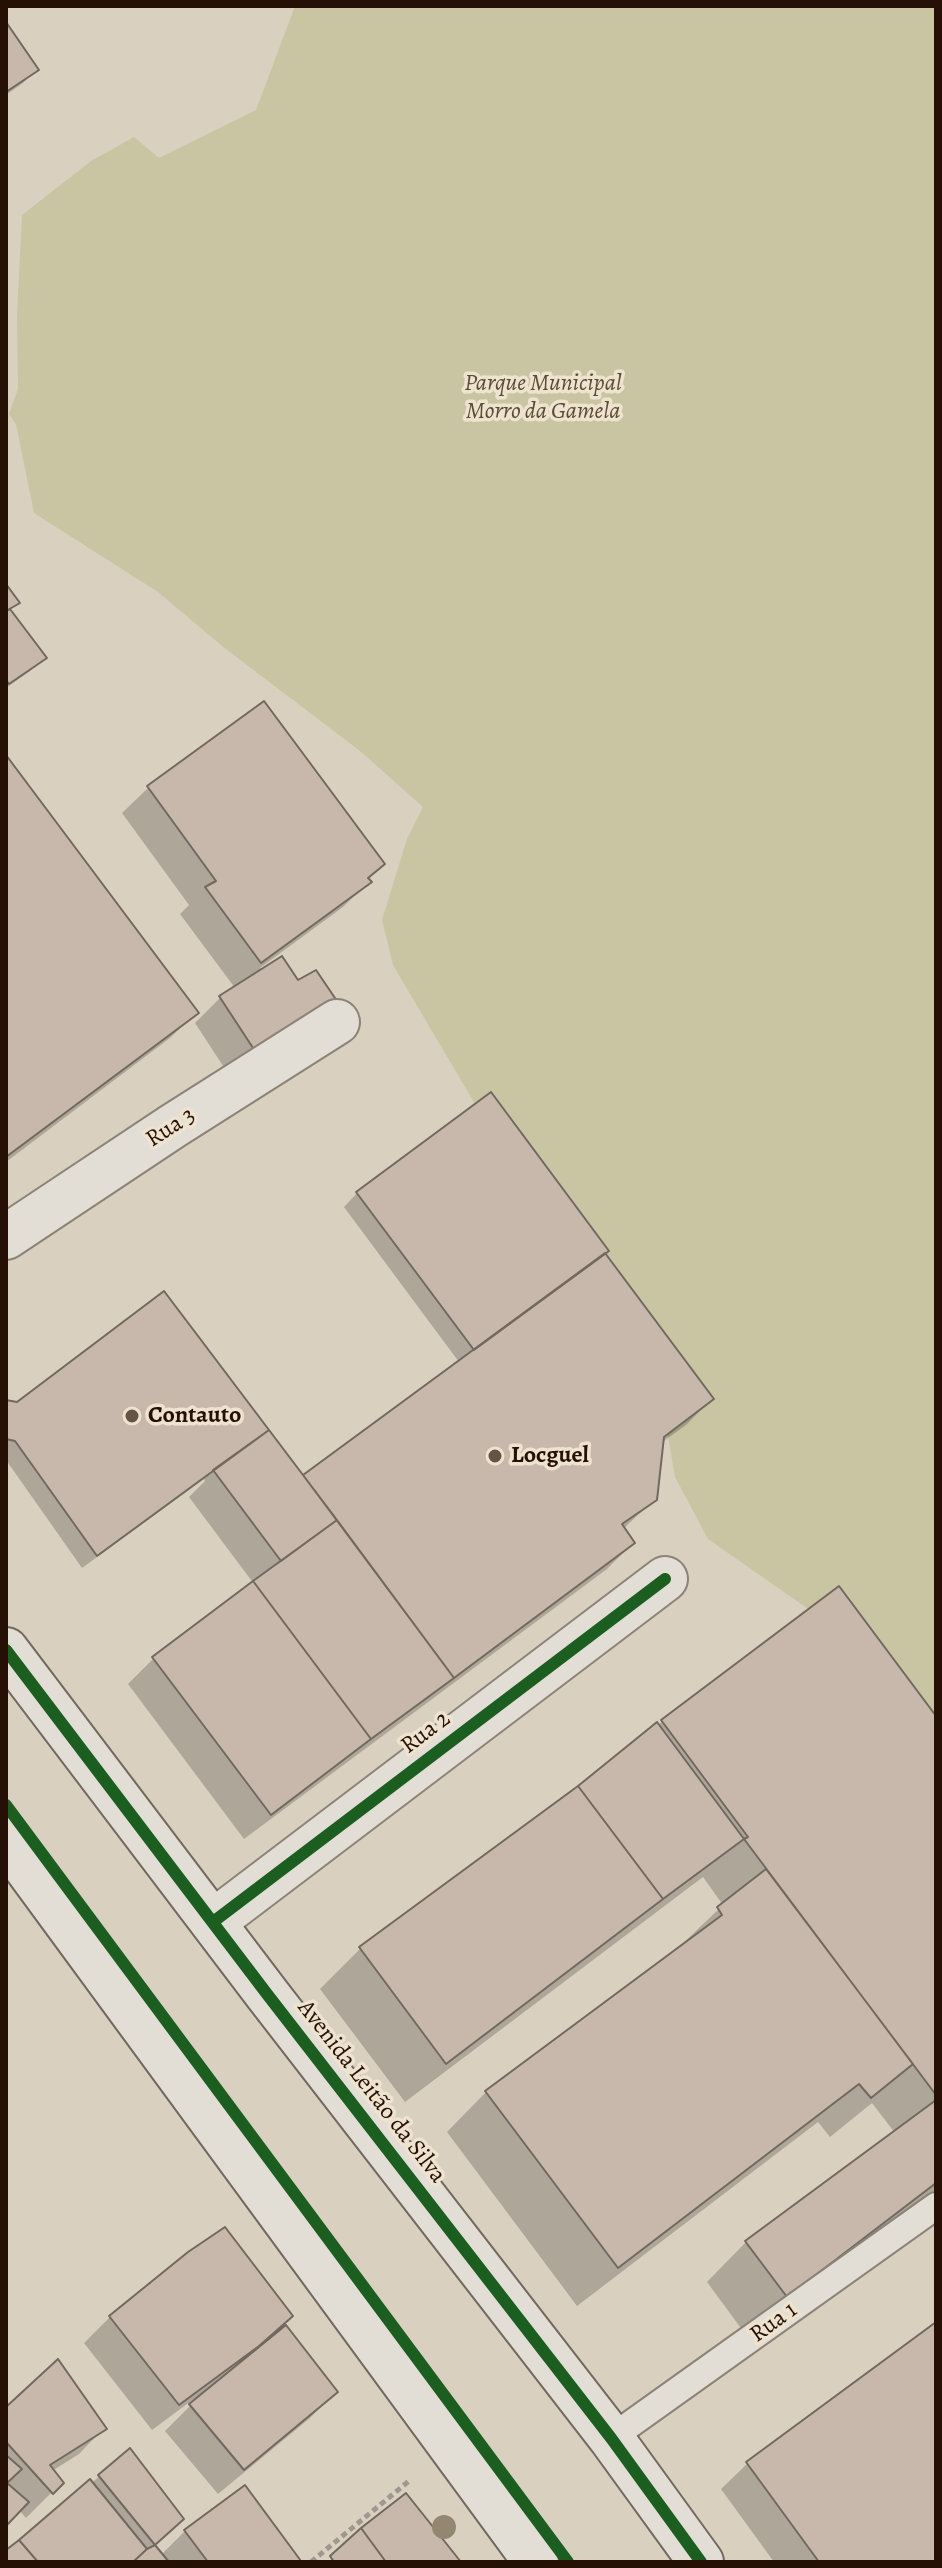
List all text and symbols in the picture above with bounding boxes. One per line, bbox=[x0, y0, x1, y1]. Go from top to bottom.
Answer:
park label: Parque Municipal Morro da Gamela bbox=[464, 370, 622, 426]
street label: Rua 3 bbox=[141, 1102, 201, 1154]
place label: Contauto bbox=[148, 1402, 241, 1430]
marker: Contauto bbox=[123, 1407, 141, 1425]
place label: Locguel bbox=[511, 1442, 589, 1470]
marker: Locguel bbox=[486, 1447, 504, 1465]
street label: Rua 2 bbox=[396, 1705, 456, 1761]
street label: Avenida Leitão da Silva bbox=[291, 1995, 451, 2189]
street label: Rua 1 bbox=[745, 2296, 803, 2350]

